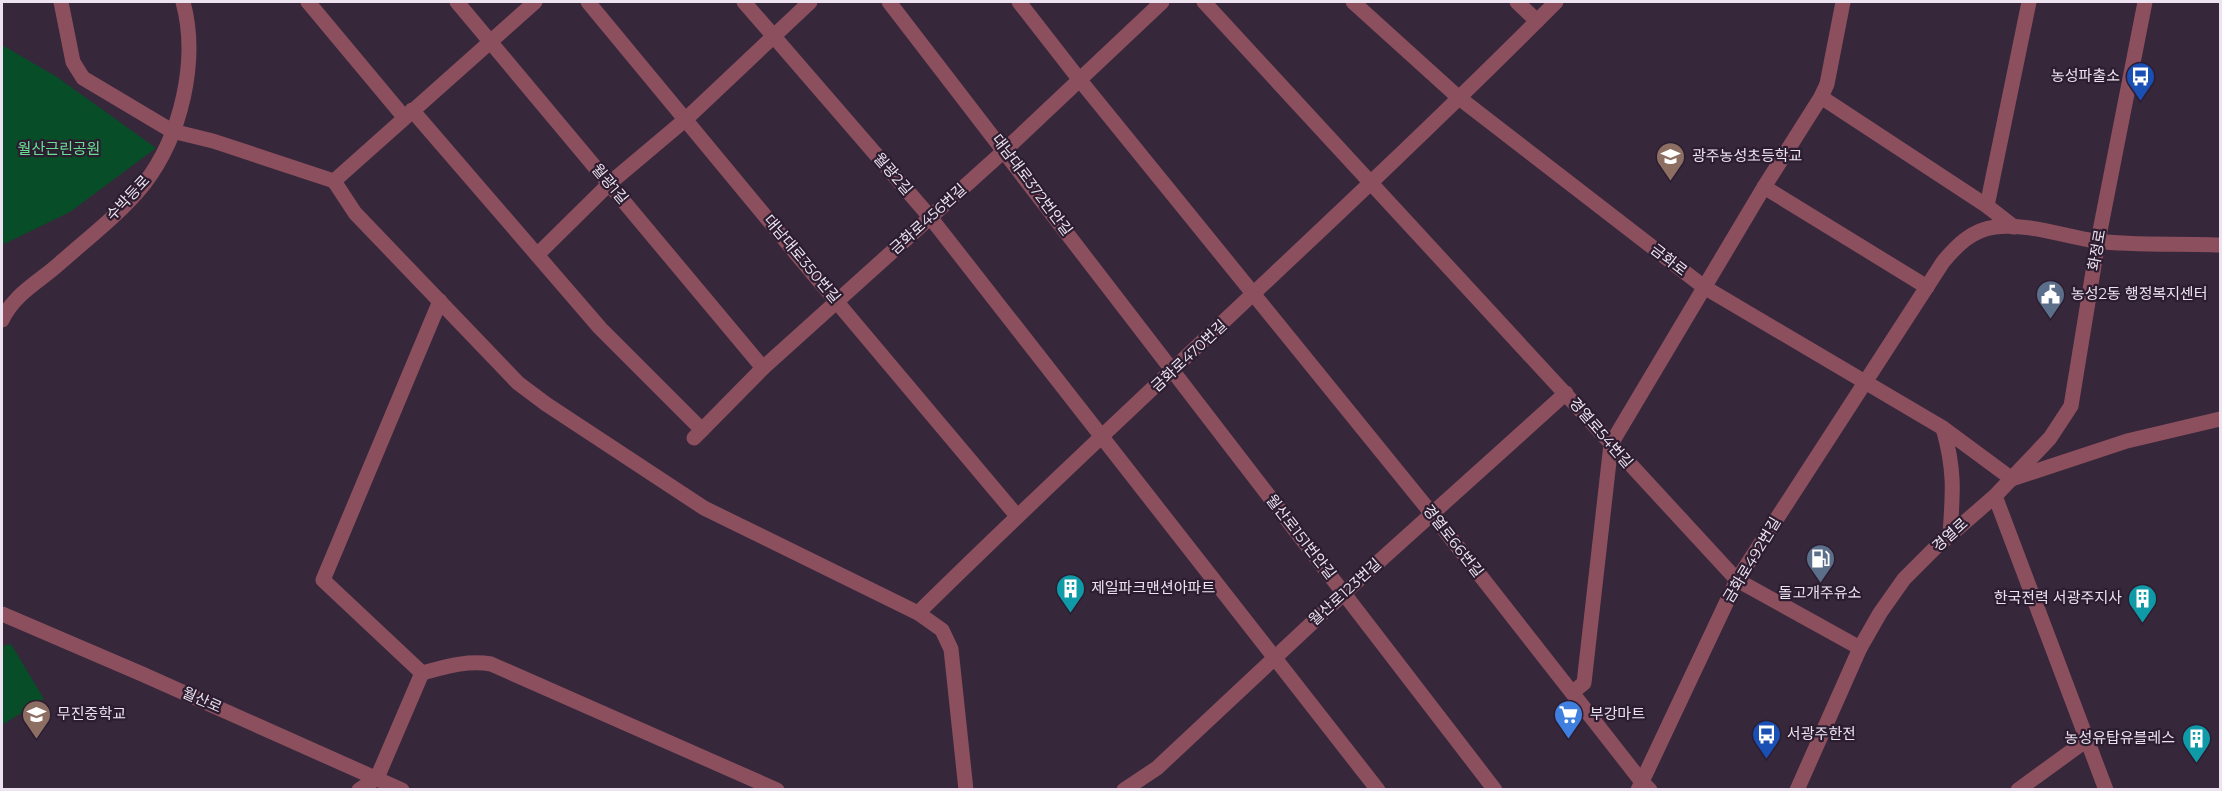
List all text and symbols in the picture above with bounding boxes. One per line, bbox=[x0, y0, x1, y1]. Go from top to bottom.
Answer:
bus stop icon: 농성파출소 bbox=[2125, 60, 2157, 102]
place label: 농성파출소 bbox=[2051, 66, 2120, 85]
street label: 대남대로372번안길 bbox=[988, 130, 1077, 239]
park label: 월산근린공원 bbox=[18, 139, 100, 158]
school or university icon: 광주농성초등학교 bbox=[1655, 140, 1687, 182]
place label: 광주농성초등학교 bbox=[1692, 146, 1802, 165]
street label: 월광2길 bbox=[870, 149, 917, 199]
street label: 월광1길 bbox=[588, 160, 633, 208]
street label: 수박등로 bbox=[102, 171, 153, 224]
street label: 금화로456번길 bbox=[885, 179, 970, 258]
street label: 대남대로350번길 bbox=[760, 211, 845, 307]
street label: 화정로 bbox=[2084, 228, 2109, 272]
street label: 금화로 bbox=[1647, 239, 1691, 280]
public building icon: 농성2동 행정복지센터 bbox=[2034, 278, 2066, 320]
place label: 농성2동 행정복지센터 bbox=[2071, 284, 2208, 303]
street label: 금화로470번길 bbox=[1147, 316, 1230, 396]
street label: 경열로54번길 bbox=[1566, 393, 1637, 472]
street label: 월산로151번안길 bbox=[1262, 491, 1340, 583]
street label: 경열로66번길 bbox=[1419, 500, 1488, 581]
street label: 금화로492번길 bbox=[1719, 514, 1785, 606]
street label: 경열로 bbox=[1928, 514, 1971, 556]
fuel station icon: 돌고개주유소 bbox=[1804, 542, 1836, 584]
street label: 월산로123번길 bbox=[1304, 554, 1385, 629]
building icon: 제일파크맨션아파트 bbox=[1054, 572, 1086, 614]
place label: 제일파크맨션아파트 bbox=[1091, 578, 1215, 597]
building icon: 한국전력 서광주지사 bbox=[2127, 582, 2159, 624]
place label: 돌고개주유소 bbox=[1779, 583, 1862, 602]
place label: 한국전력 서광주지사 bbox=[1994, 588, 2122, 607]
street label: 월산로 bbox=[179, 682, 225, 717]
school or university icon: 무진중학교 bbox=[20, 698, 52, 740]
supermarket icon: 부강마트 bbox=[1553, 698, 1585, 740]
place label: 무진중학교 bbox=[57, 704, 126, 723]
place label: 부강마트 bbox=[1590, 704, 1645, 723]
bus stop icon: 서광주한전 bbox=[1750, 718, 1782, 760]
building icon: 농성유탑유블레스 bbox=[2180, 722, 2212, 764]
place label: 서광주한전 bbox=[1787, 724, 1856, 743]
place label: 농성유탑유블레스 bbox=[2065, 728, 2175, 747]

